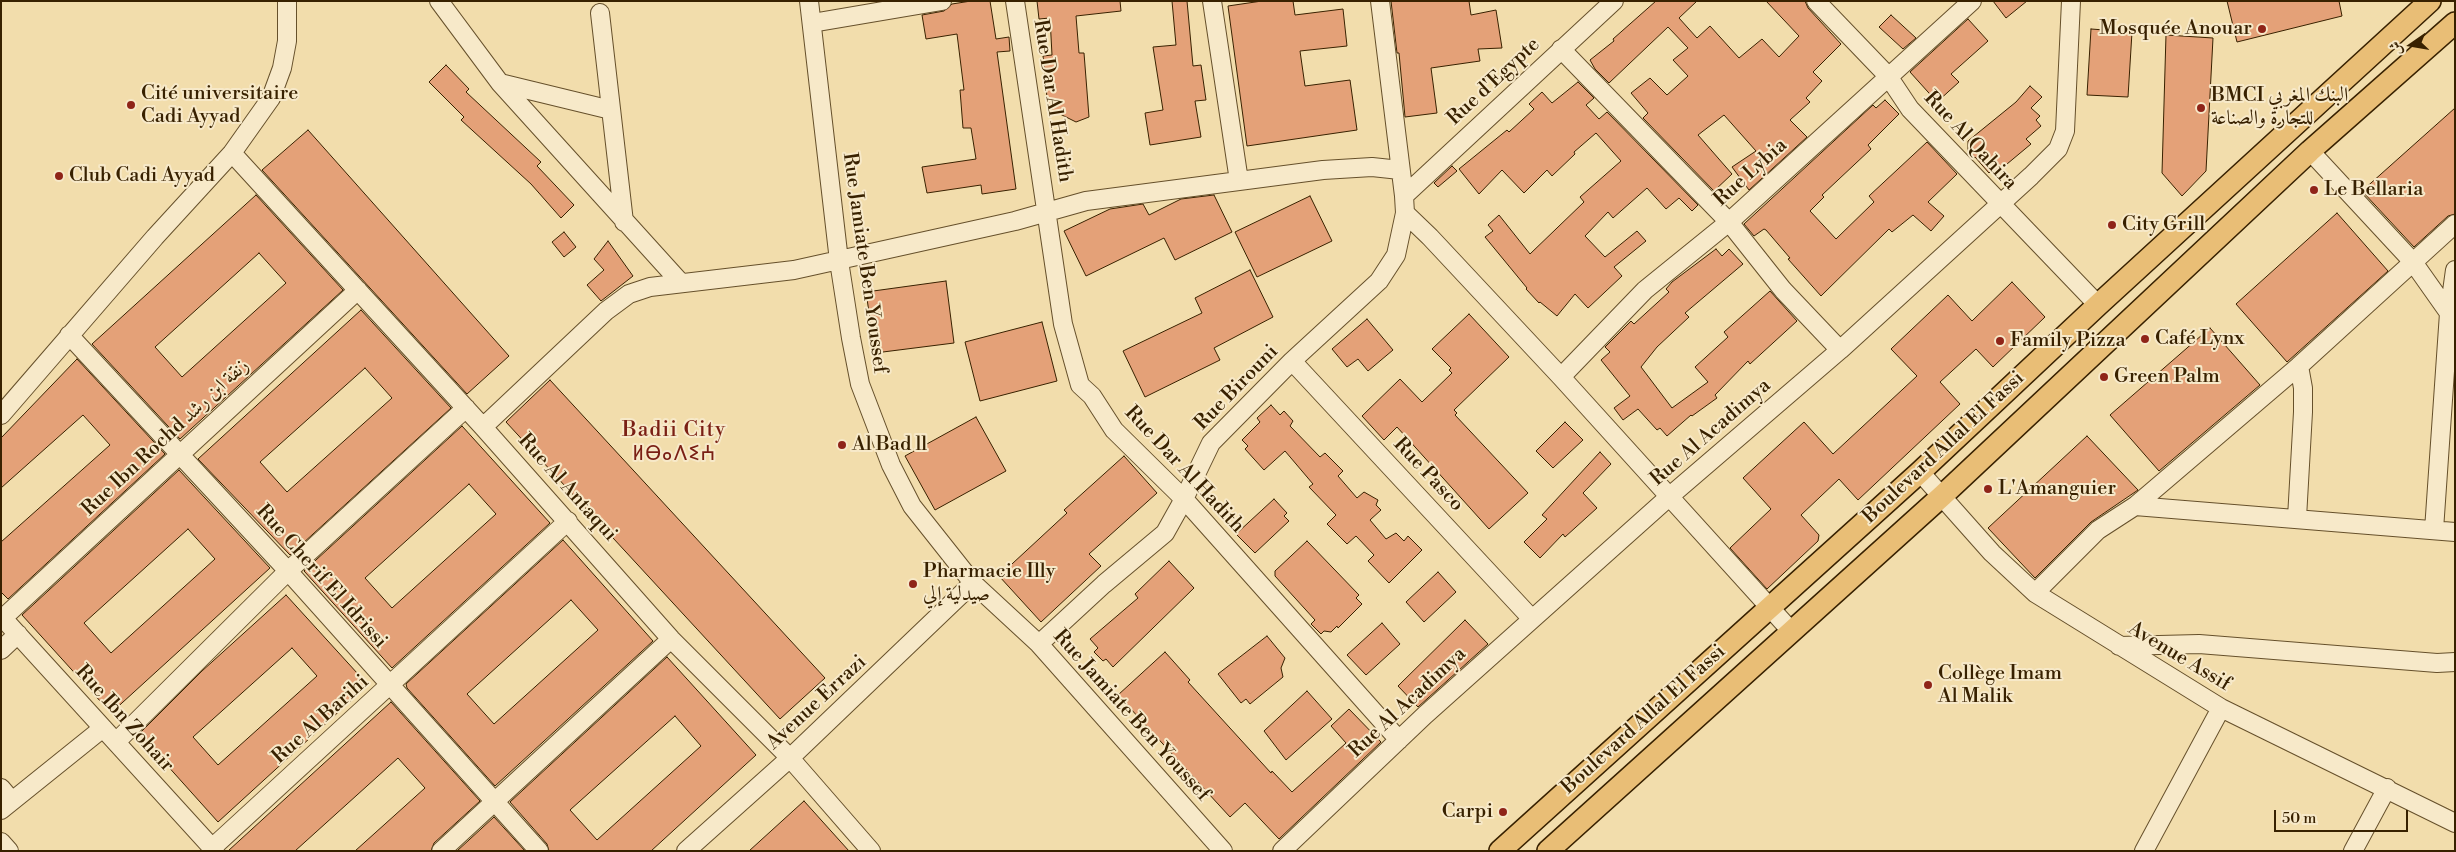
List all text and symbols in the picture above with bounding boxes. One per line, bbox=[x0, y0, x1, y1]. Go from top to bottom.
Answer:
place label: Mosquée Anouar bbox=[2099, 17, 2252, 41]
street label: Rue Dar Al Hadith bbox=[1027, 18, 1077, 184]
north arrow bbox=[2386, 20, 2436, 70]
marker: Mosquée Anouar bbox=[2256, 23, 2268, 35]
street label: Rue d'Egypte bbox=[1443, 33, 1545, 131]
text: ش bbox=[2386, 40, 2407, 57]
place label: Cité universitaire Cadi Ayyad bbox=[141, 82, 298, 129]
place label: BMCI البنك المغربي للتجارة والصناعة bbox=[2211, 84, 2348, 131]
street label: Rue Al Qahira bbox=[1918, 87, 2022, 195]
marker: Cité universitaire Cadi Ayyad bbox=[125, 99, 137, 111]
marker: BMCI البنك المغربي للتجارة والصناعة bbox=[2195, 102, 2207, 114]
street label: Rue Lybia bbox=[1710, 134, 1792, 212]
street label: Rue Jamiate Ben Youssef bbox=[837, 151, 891, 375]
place label: Club Cadi Ayyad bbox=[69, 164, 215, 188]
marker: Club Cadi Ayyad bbox=[53, 170, 65, 182]
place label: Le Bellaria bbox=[2324, 178, 2423, 202]
marker: Le Bellaria bbox=[2308, 184, 2320, 196]
place label: City Grill bbox=[2122, 213, 2205, 237]
marker: City Grill bbox=[2106, 219, 2118, 231]
place label: Café Lynx bbox=[2155, 327, 2244, 351]
place label: Family Pizza bbox=[2010, 329, 2126, 353]
marker: Café Lynx bbox=[2139, 333, 2151, 345]
marker: Family Pizza bbox=[1994, 335, 2006, 347]
street label: Rue Birouni bbox=[1190, 340, 1284, 436]
street label: Rue Ibn Rochd زنقة ابن رشد bbox=[77, 354, 255, 522]
place label: Green Palm bbox=[2114, 365, 2220, 389]
street label: Boulevard Allal El Fassi bbox=[1858, 367, 2030, 529]
marker: Green Palm bbox=[2098, 371, 2110, 383]
street label: Rue Al Acadimya bbox=[1646, 374, 1776, 492]
street label: Rue Dar Al Hadith bbox=[1119, 402, 1249, 538]
district label: Badii City ⵍⴱⴰⴷⵉⵄ bbox=[621, 418, 727, 468]
street label: Rue Al Antaqui bbox=[512, 429, 622, 547]
place label: Al Bad ll bbox=[852, 433, 927, 457]
street label: Rue Pasco bbox=[1388, 433, 1468, 517]
marker: Al Bad ll bbox=[836, 439, 848, 451]
place label: L'Amanguier bbox=[1998, 477, 2116, 501]
marker: L'Amanguier bbox=[1982, 483, 1994, 495]
street label: Rue Cherif El Idrissi bbox=[250, 500, 392, 654]
place label: Pharmacie Illy صيدلية إلي bbox=[923, 560, 1056, 607]
marker: Pharmacie Illy صيدلية إلي bbox=[907, 578, 919, 590]
street label: Avenue Assif bbox=[2123, 617, 2235, 697]
street label: Rue Jamiate Ben Youssef bbox=[1048, 625, 1214, 807]
street label: Boulevard Allal El Fassi bbox=[1557, 640, 1731, 800]
street label: Rue Al Acadimya bbox=[1344, 643, 1472, 763]
street label: Avenue Errazi bbox=[762, 651, 872, 755]
street label: Rue Ibn Zohair bbox=[70, 660, 178, 778]
place label: Collège Imam Al Malik bbox=[1938, 662, 2062, 709]
street label: Rue Al Barihi bbox=[268, 670, 374, 770]
marker: Collège Imam Al Malik bbox=[1922, 679, 1934, 691]
place label: Carpi bbox=[1442, 800, 1493, 824]
scale bar bbox=[2276, 800, 2410, 832]
marker: Carpi bbox=[1497, 806, 1509, 818]
text: 50 m bbox=[2282, 809, 2316, 828]

